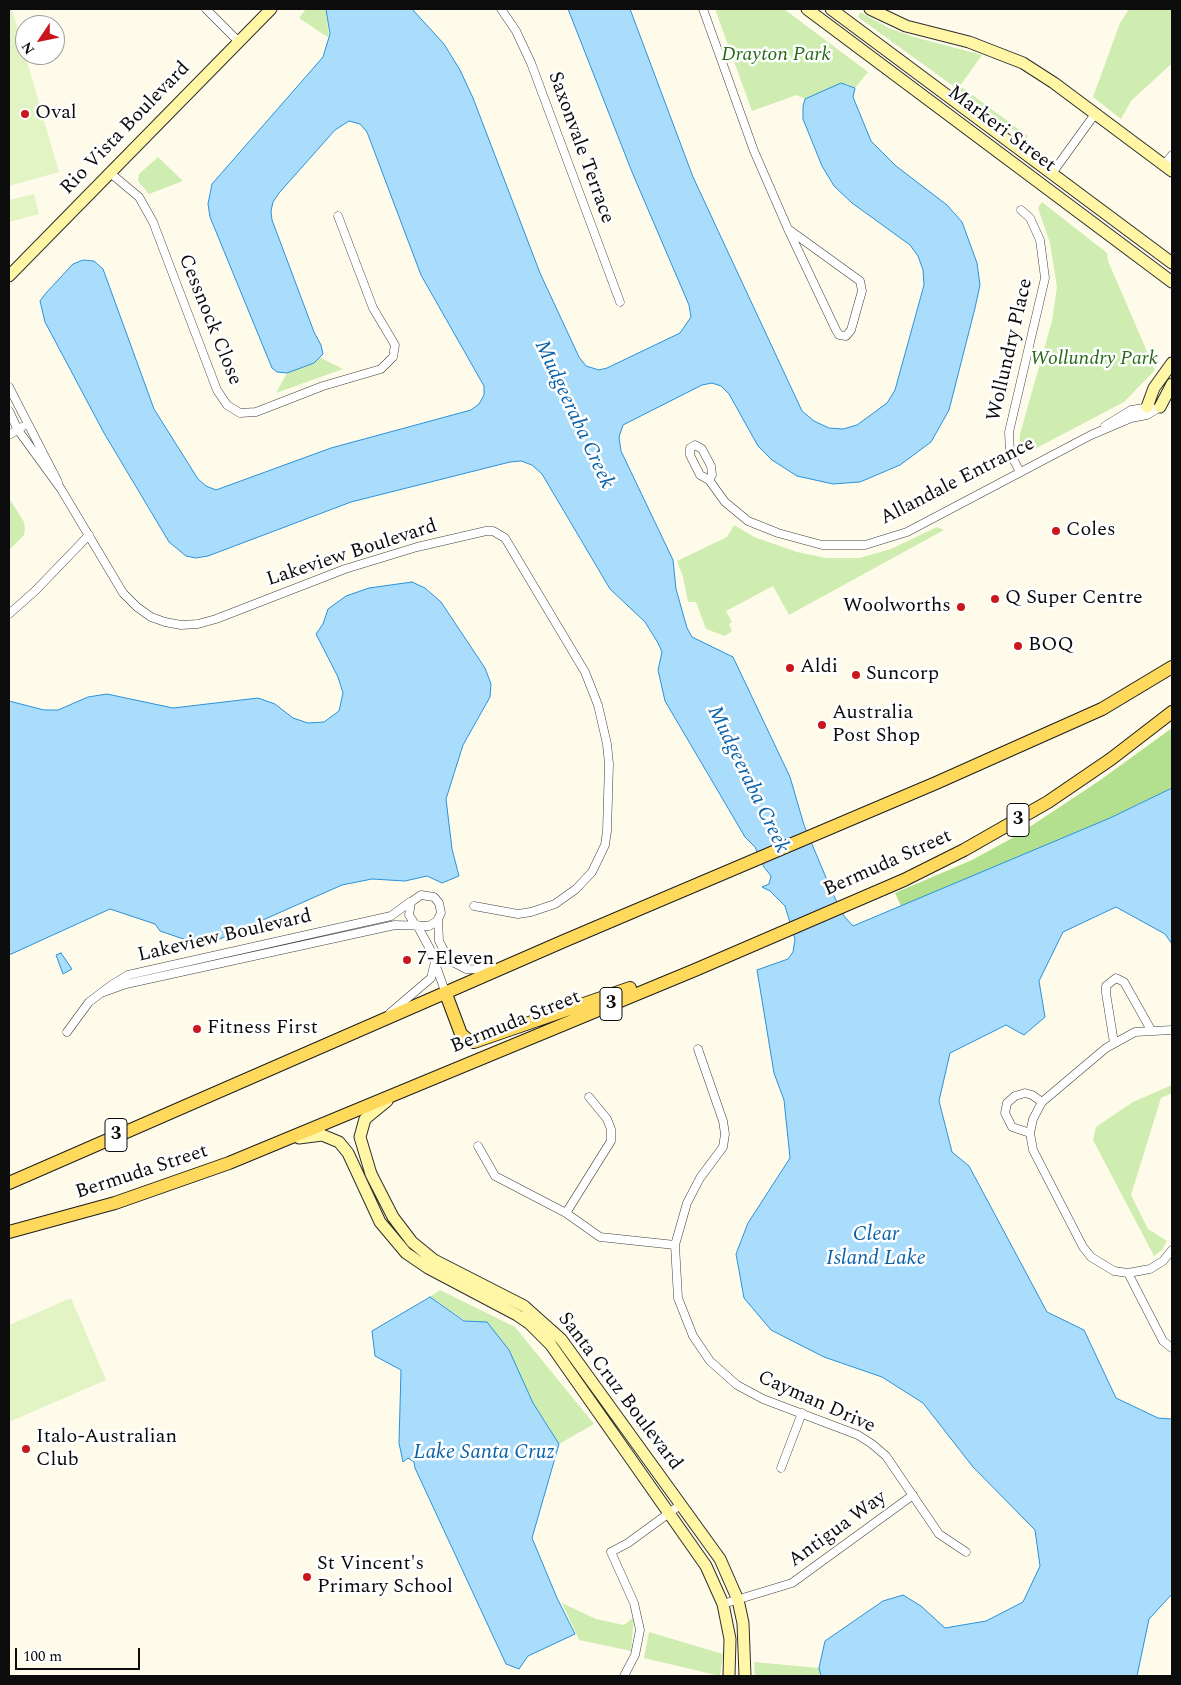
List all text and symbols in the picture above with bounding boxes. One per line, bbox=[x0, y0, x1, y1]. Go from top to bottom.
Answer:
north arrow bbox=[15, 15, 65, 65]
text: N bbox=[16, 37, 40, 59]
park label: Drayton Park bbox=[721, 44, 831, 68]
street label: Rio Vista Boulevard bbox=[56, 57, 196, 201]
street label: Saxonvale Terrace bbox=[541, 69, 619, 227]
street label: Markeri Street bbox=[942, 82, 1060, 178]
place label: Oval bbox=[35, 102, 77, 126]
marker: Oval bbox=[19, 108, 31, 120]
street label: Cessnock Close bbox=[172, 251, 246, 389]
street label: Wollundry Place bbox=[983, 276, 1039, 424]
water label: Mudgeeraba Creek bbox=[528, 337, 618, 493]
park label: Wollundry Park bbox=[1030, 348, 1158, 372]
street label: Allandale Entrance bbox=[877, 433, 1039, 531]
street label: Lakeview Boulevard bbox=[264, 515, 440, 593]
place label: Coles bbox=[1066, 519, 1116, 543]
marker: Coles bbox=[1050, 525, 1062, 537]
place label: Q Super Centre bbox=[1005, 587, 1143, 611]
marker: Q Super Centre bbox=[989, 593, 1001, 605]
place label: Woolworths bbox=[843, 595, 951, 619]
marker: Woolworths bbox=[955, 601, 967, 613]
place label: BOQ bbox=[1028, 634, 1074, 658]
marker: BOQ bbox=[1012, 640, 1024, 652]
place label: Aldi bbox=[800, 656, 838, 680]
marker: Aldi bbox=[784, 662, 796, 674]
place label: Suncorp bbox=[866, 663, 939, 687]
marker: Suncorp bbox=[850, 669, 862, 681]
water label: Mudgeeraba Creek bbox=[700, 702, 794, 858]
place label: Australia Post Shop bbox=[832, 702, 920, 749]
marker: Australia Post Shop bbox=[816, 719, 828, 731]
road number: 3 bbox=[1007, 804, 1029, 836]
street label: Bermuda Street bbox=[820, 825, 956, 903]
street label: Lakeview Boulevard bbox=[136, 905, 314, 969]
place label: 7-Eleven bbox=[417, 948, 494, 972]
marker: 7-Eleven bbox=[401, 954, 413, 966]
street label: Bermuda Street bbox=[448, 986, 584, 1060]
road number: 3 bbox=[600, 988, 622, 1021]
place label: Fitness First bbox=[207, 1017, 318, 1041]
marker: Fitness First bbox=[191, 1023, 203, 1035]
road number: 3 bbox=[105, 1118, 127, 1152]
street label: Bermuda Street bbox=[73, 1140, 211, 1206]
water label: Clear Island Lake bbox=[826, 1223, 926, 1273]
street label: Santa Cruz Boulevard bbox=[552, 1308, 686, 1476]
street label: Cayman Drive bbox=[753, 1366, 879, 1440]
place label: Italo-Australian Club bbox=[36, 1426, 177, 1473]
water label: Lake Santa Cruz bbox=[413, 1441, 555, 1467]
marker: Italo-Australian Club bbox=[20, 1443, 32, 1455]
street label: Antigua Way bbox=[784, 1486, 892, 1574]
place label: St Vincent's Primary School bbox=[317, 1553, 453, 1600]
marker: St Vincent's Primary School bbox=[301, 1571, 313, 1583]
scale bar bbox=[18, 1638, 142, 1670]
text: 100 m bbox=[23, 1645, 62, 1668]

